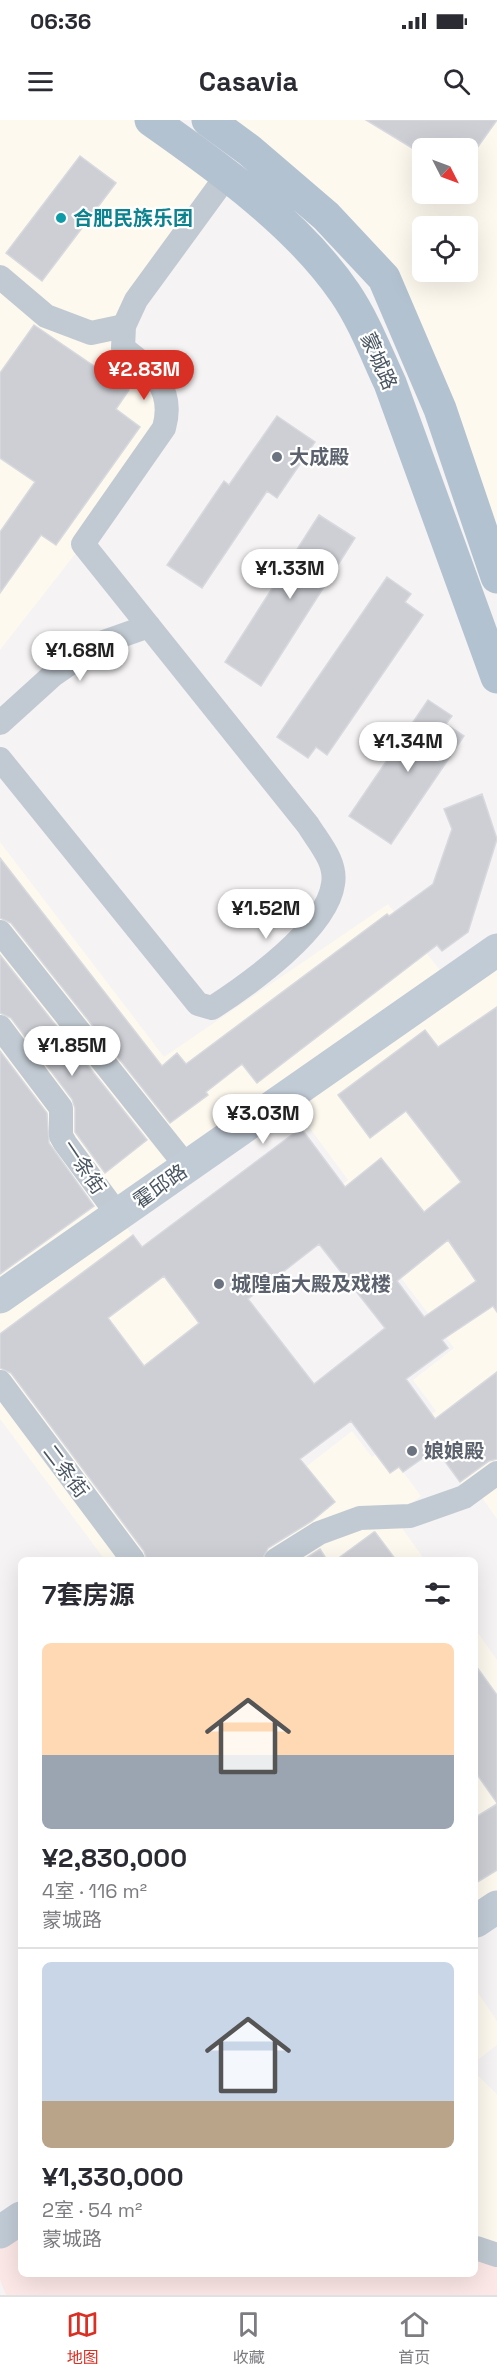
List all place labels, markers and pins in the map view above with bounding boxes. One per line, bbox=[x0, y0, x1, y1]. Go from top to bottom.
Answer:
place label: 合肥民族乐团 bbox=[73, 205, 193, 231]
marker: 合肥民族乐团 bbox=[54, 211, 68, 225]
pin: ¥2.83M bbox=[95, 350, 193, 401]
place label: 大成殿 bbox=[289, 444, 349, 470]
marker: 大成殿 bbox=[270, 450, 284, 464]
pin: ¥1.33M bbox=[241, 549, 339, 600]
pin: ¥1.68M bbox=[31, 631, 129, 682]
pin: ¥1.34M bbox=[359, 722, 457, 773]
pin: ¥1.52M bbox=[217, 889, 315, 940]
pin: ¥1.85M bbox=[23, 1026, 121, 1077]
pin: ¥3.03M bbox=[214, 1094, 312, 1145]
place label: 城隍庙大殿及戏楼 bbox=[231, 1271, 391, 1297]
marker: 城隍庙大殿及戏楼 bbox=[212, 1277, 226, 1291]
place label: 娘娘殿 bbox=[424, 1438, 484, 1464]
marker: 娘娘殿 bbox=[405, 1444, 419, 1458]

